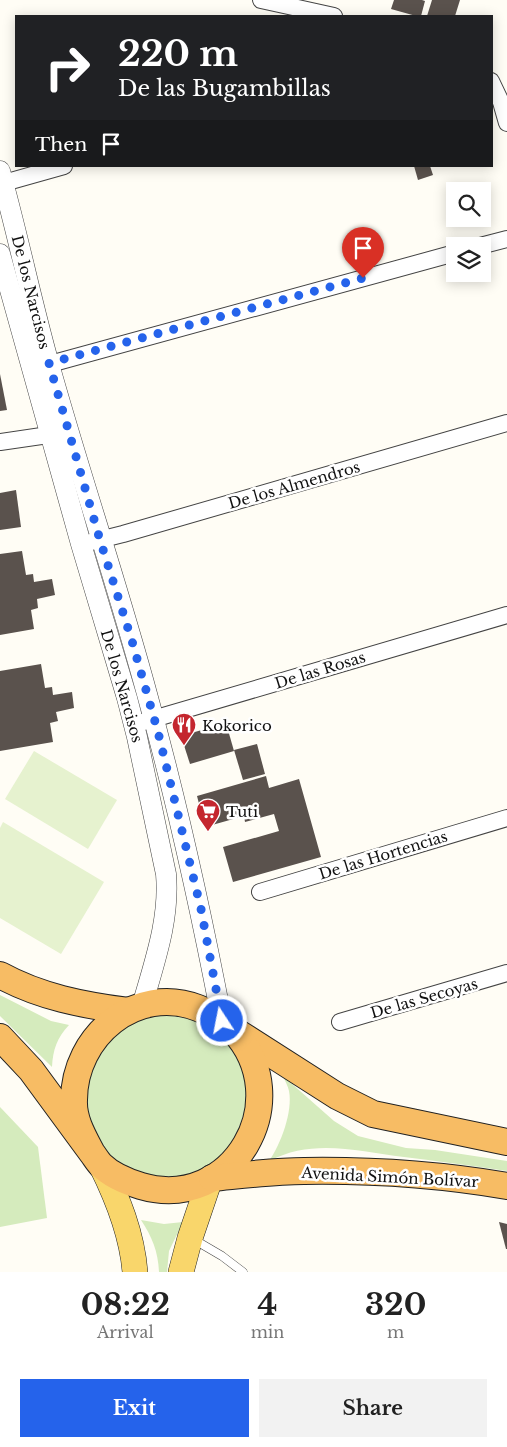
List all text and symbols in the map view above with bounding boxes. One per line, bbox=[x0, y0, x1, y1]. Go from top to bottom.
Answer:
text: 220 m bbox=[118, 32, 238, 75]
icon: right bbox=[35, 35, 100, 100]
text: De las Bugambillas bbox=[118, 75, 331, 102]
icon: arrive bbox=[97, 130, 125, 158]
text: Then bbox=[35, 133, 87, 156]
map controls bbox=[446, 182, 491, 282]
button: search bbox=[446, 182, 491, 227]
pin bbox=[342, 227, 384, 278]
street label: De los Narcisos bbox=[8, 233, 54, 351]
icon: arrive bbox=[349, 234, 377, 262]
button: layers bbox=[446, 237, 491, 282]
street label: De los Almendros bbox=[226, 457, 362, 513]
street label: De los Narcisos bbox=[97, 627, 147, 745]
street label: De las Rosas bbox=[272, 647, 368, 693]
restaurant icon: Kokorico bbox=[171, 712, 197, 746]
place label: Kokorico bbox=[202, 716, 272, 735]
supermarket icon: Tuti bbox=[195, 798, 221, 832]
place label: Tuti bbox=[226, 802, 258, 821]
street label: De las Hortencias bbox=[316, 826, 450, 884]
street label: De las Secoyas bbox=[368, 974, 480, 1022]
position arrow bbox=[195, 994, 247, 1046]
street label: Avenida Simón Bolívar bbox=[300, 1163, 480, 1191]
text: 08:22 bbox=[81, 1286, 170, 1323]
text: 4 bbox=[258, 1286, 277, 1323]
text: 320 bbox=[365, 1286, 426, 1323]
text: Arrival bbox=[97, 1322, 154, 1342]
text: min bbox=[251, 1322, 284, 1342]
text: m bbox=[387, 1322, 404, 1342]
button: Exit bbox=[20, 1379, 249, 1437]
button: Share bbox=[259, 1379, 487, 1437]

